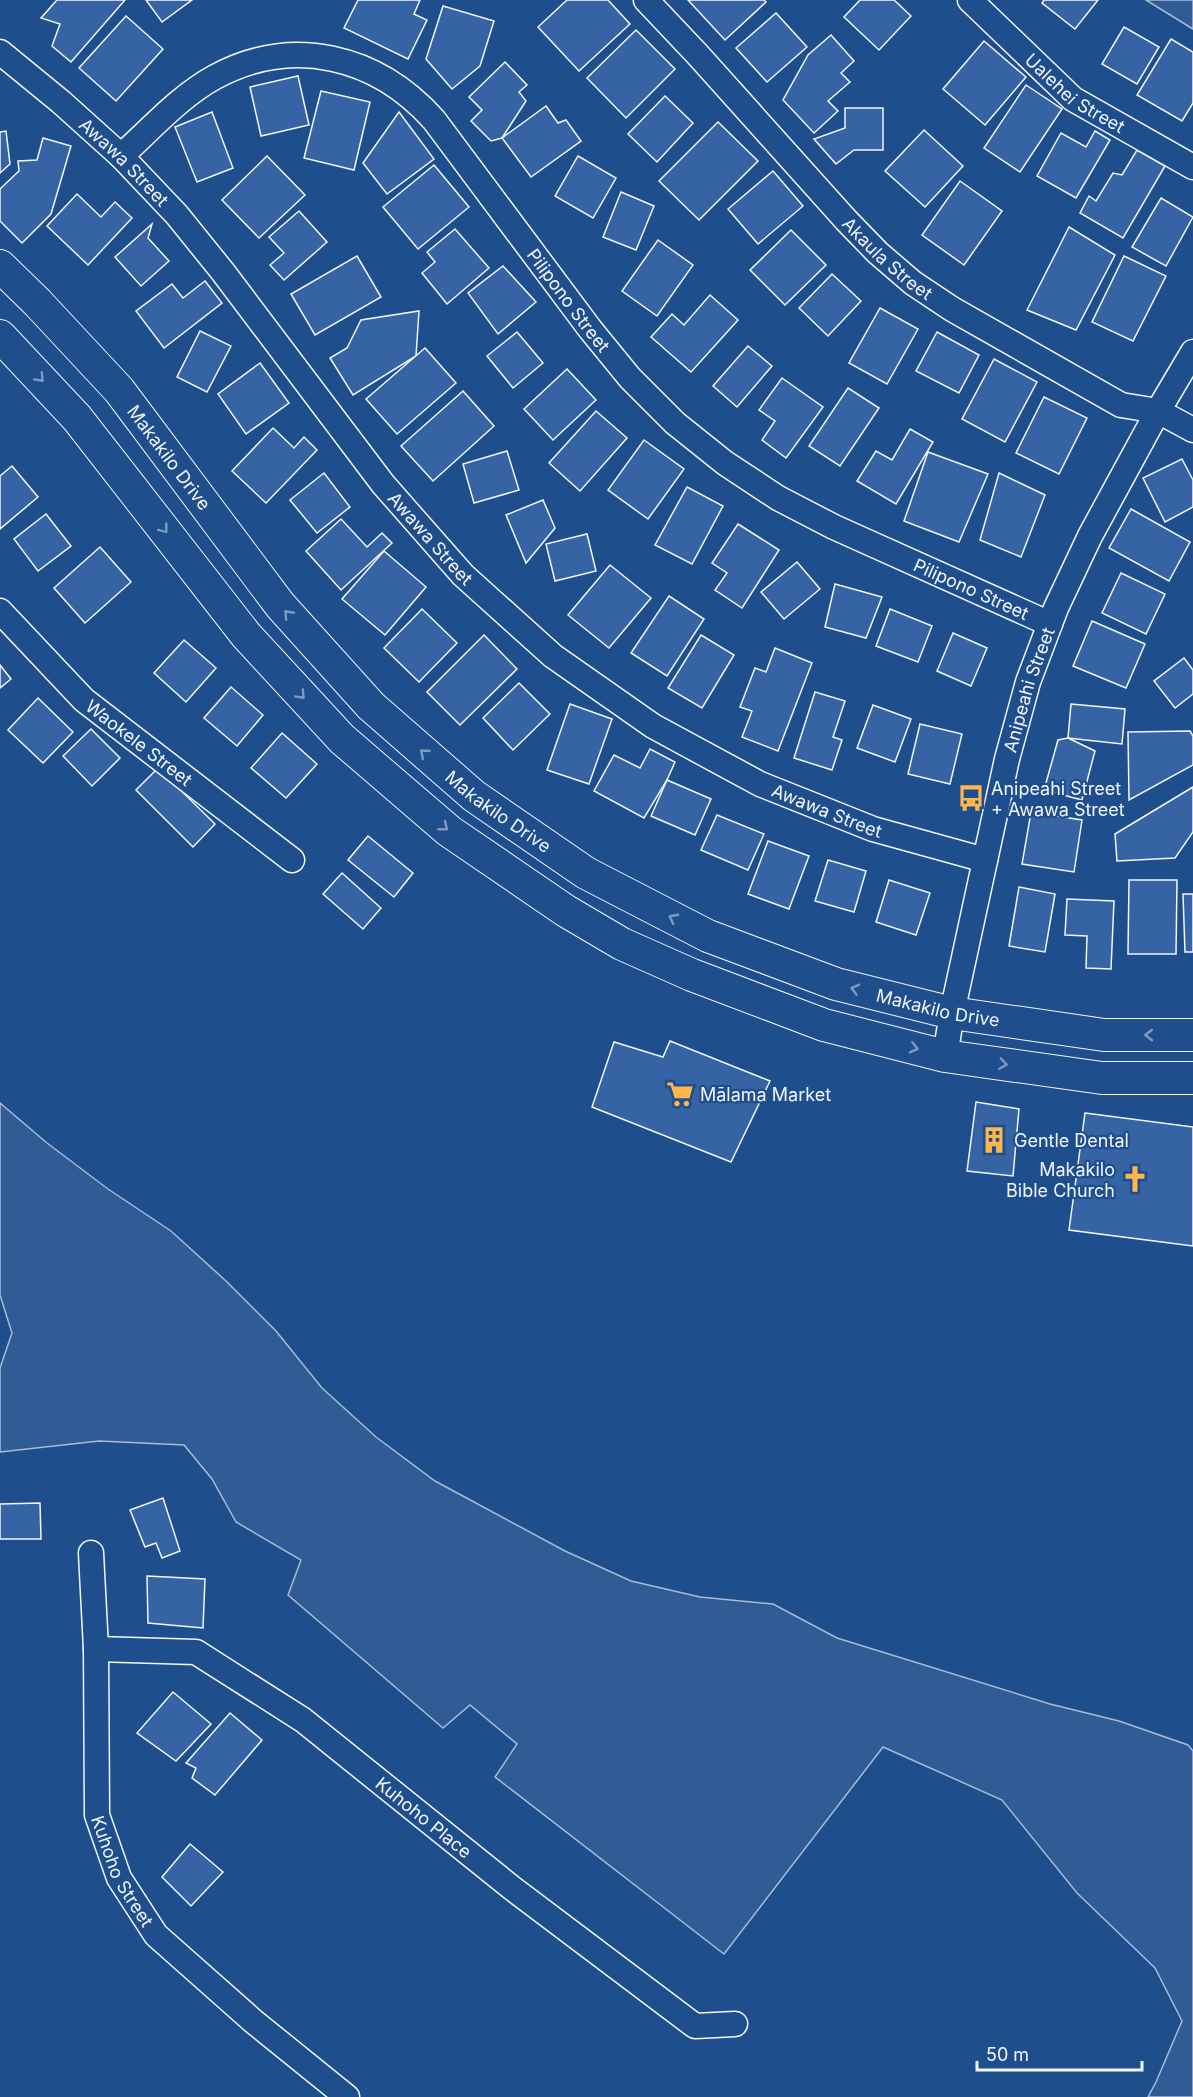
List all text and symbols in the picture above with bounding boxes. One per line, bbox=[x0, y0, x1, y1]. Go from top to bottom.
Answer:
street label: Ualehei Street bbox=[1021, 49, 1129, 137]
street label: Awawa Street bbox=[75, 113, 173, 210]
street label: Akaula Street bbox=[838, 213, 937, 304]
street label: Pilipono Street bbox=[523, 244, 615, 356]
one-way arrow bbox=[33, 372, 44, 382]
street label: Makakilo Drive bbox=[123, 401, 215, 514]
street label: Awawa Street bbox=[384, 487, 477, 589]
one-way arrow bbox=[156, 522, 167, 533]
street label: Pilipono Street bbox=[911, 554, 1032, 624]
one-way arrow bbox=[284, 610, 295, 621]
street label: Anipeahi Street bbox=[999, 624, 1058, 755]
one-way arrow bbox=[294, 688, 305, 699]
street label: Waokele Street bbox=[82, 695, 197, 790]
one-way arrow bbox=[420, 749, 431, 760]
street label: Makakilo Drive bbox=[441, 766, 555, 857]
place label: Anipeahi Street + Awawa Street bbox=[991, 778, 1125, 820]
street label: Awawa Street bbox=[769, 779, 885, 842]
bus stop icon: Anipeahi Street + Awawa Street bbox=[956, 783, 986, 813]
one-way arrow bbox=[438, 820, 449, 831]
one-way arrow bbox=[669, 914, 680, 925]
one-way arrow bbox=[850, 984, 860, 997]
street label: Makakilo Drive bbox=[874, 984, 1001, 1030]
one-way arrow bbox=[1144, 1029, 1153, 1041]
one-way arrow bbox=[909, 1041, 919, 1054]
one-way arrow bbox=[998, 1058, 1007, 1070]
supermarket icon: Mālama Market bbox=[665, 1079, 695, 1109]
place label: Mālama Market bbox=[700, 1084, 831, 1105]
building icon: Gentle Dental bbox=[979, 1125, 1009, 1155]
place label: Gentle Dental bbox=[1014, 1130, 1129, 1151]
place label: Makakilo Bible Church bbox=[1006, 1159, 1115, 1201]
church icon: Makakilo Bible Church bbox=[1120, 1164, 1150, 1194]
street label: Kuhoho Place bbox=[372, 1772, 476, 1862]
street label: Kuhoho Street bbox=[88, 1813, 158, 1930]
scale bar bbox=[977, 2034, 1142, 2072]
text: 50 m bbox=[986, 2044, 1029, 2065]

